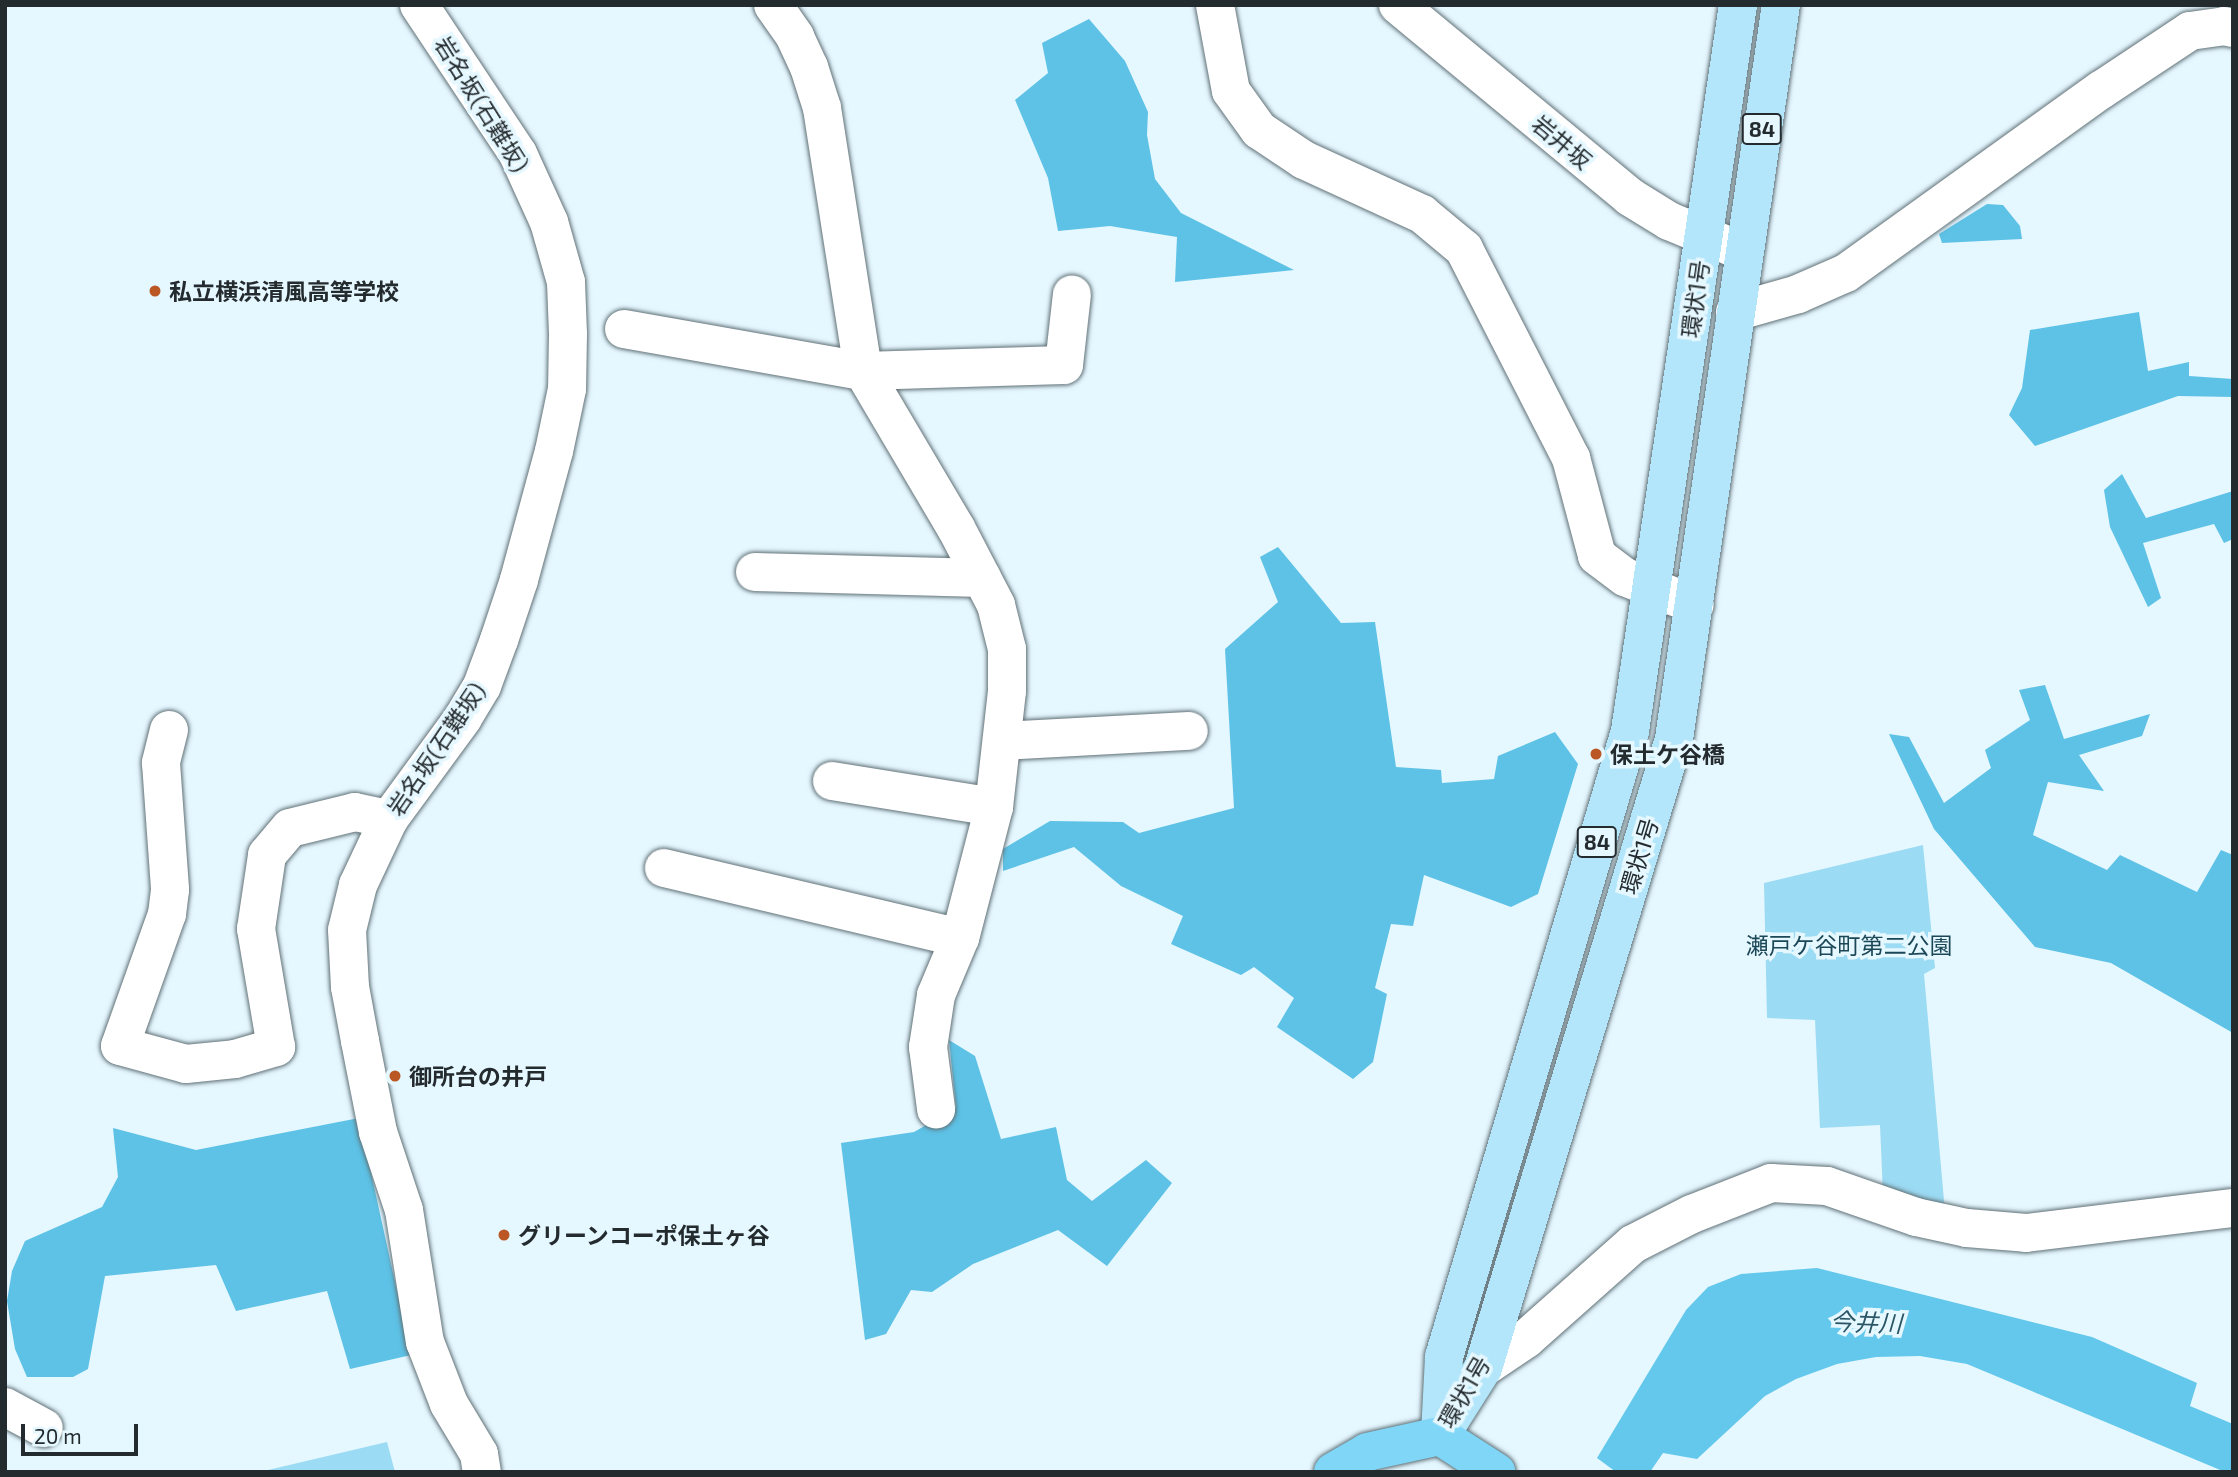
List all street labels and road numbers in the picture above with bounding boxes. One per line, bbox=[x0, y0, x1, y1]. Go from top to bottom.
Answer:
street label: 岩名坂(石難坂) bbox=[429, 31, 535, 177]
street label: 岩井坂 bbox=[1527, 109, 1597, 175]
road number: 84 bbox=[1741, 111, 1783, 146]
street label: 環状1号 bbox=[1676, 258, 1714, 340]
street label: 岩名坂(石難坂) bbox=[381, 677, 491, 821]
street label: 環状1号 bbox=[1614, 815, 1664, 897]
road number: 84 bbox=[1576, 824, 1618, 860]
street label: 環状1号 bbox=[1433, 1351, 1495, 1433]

